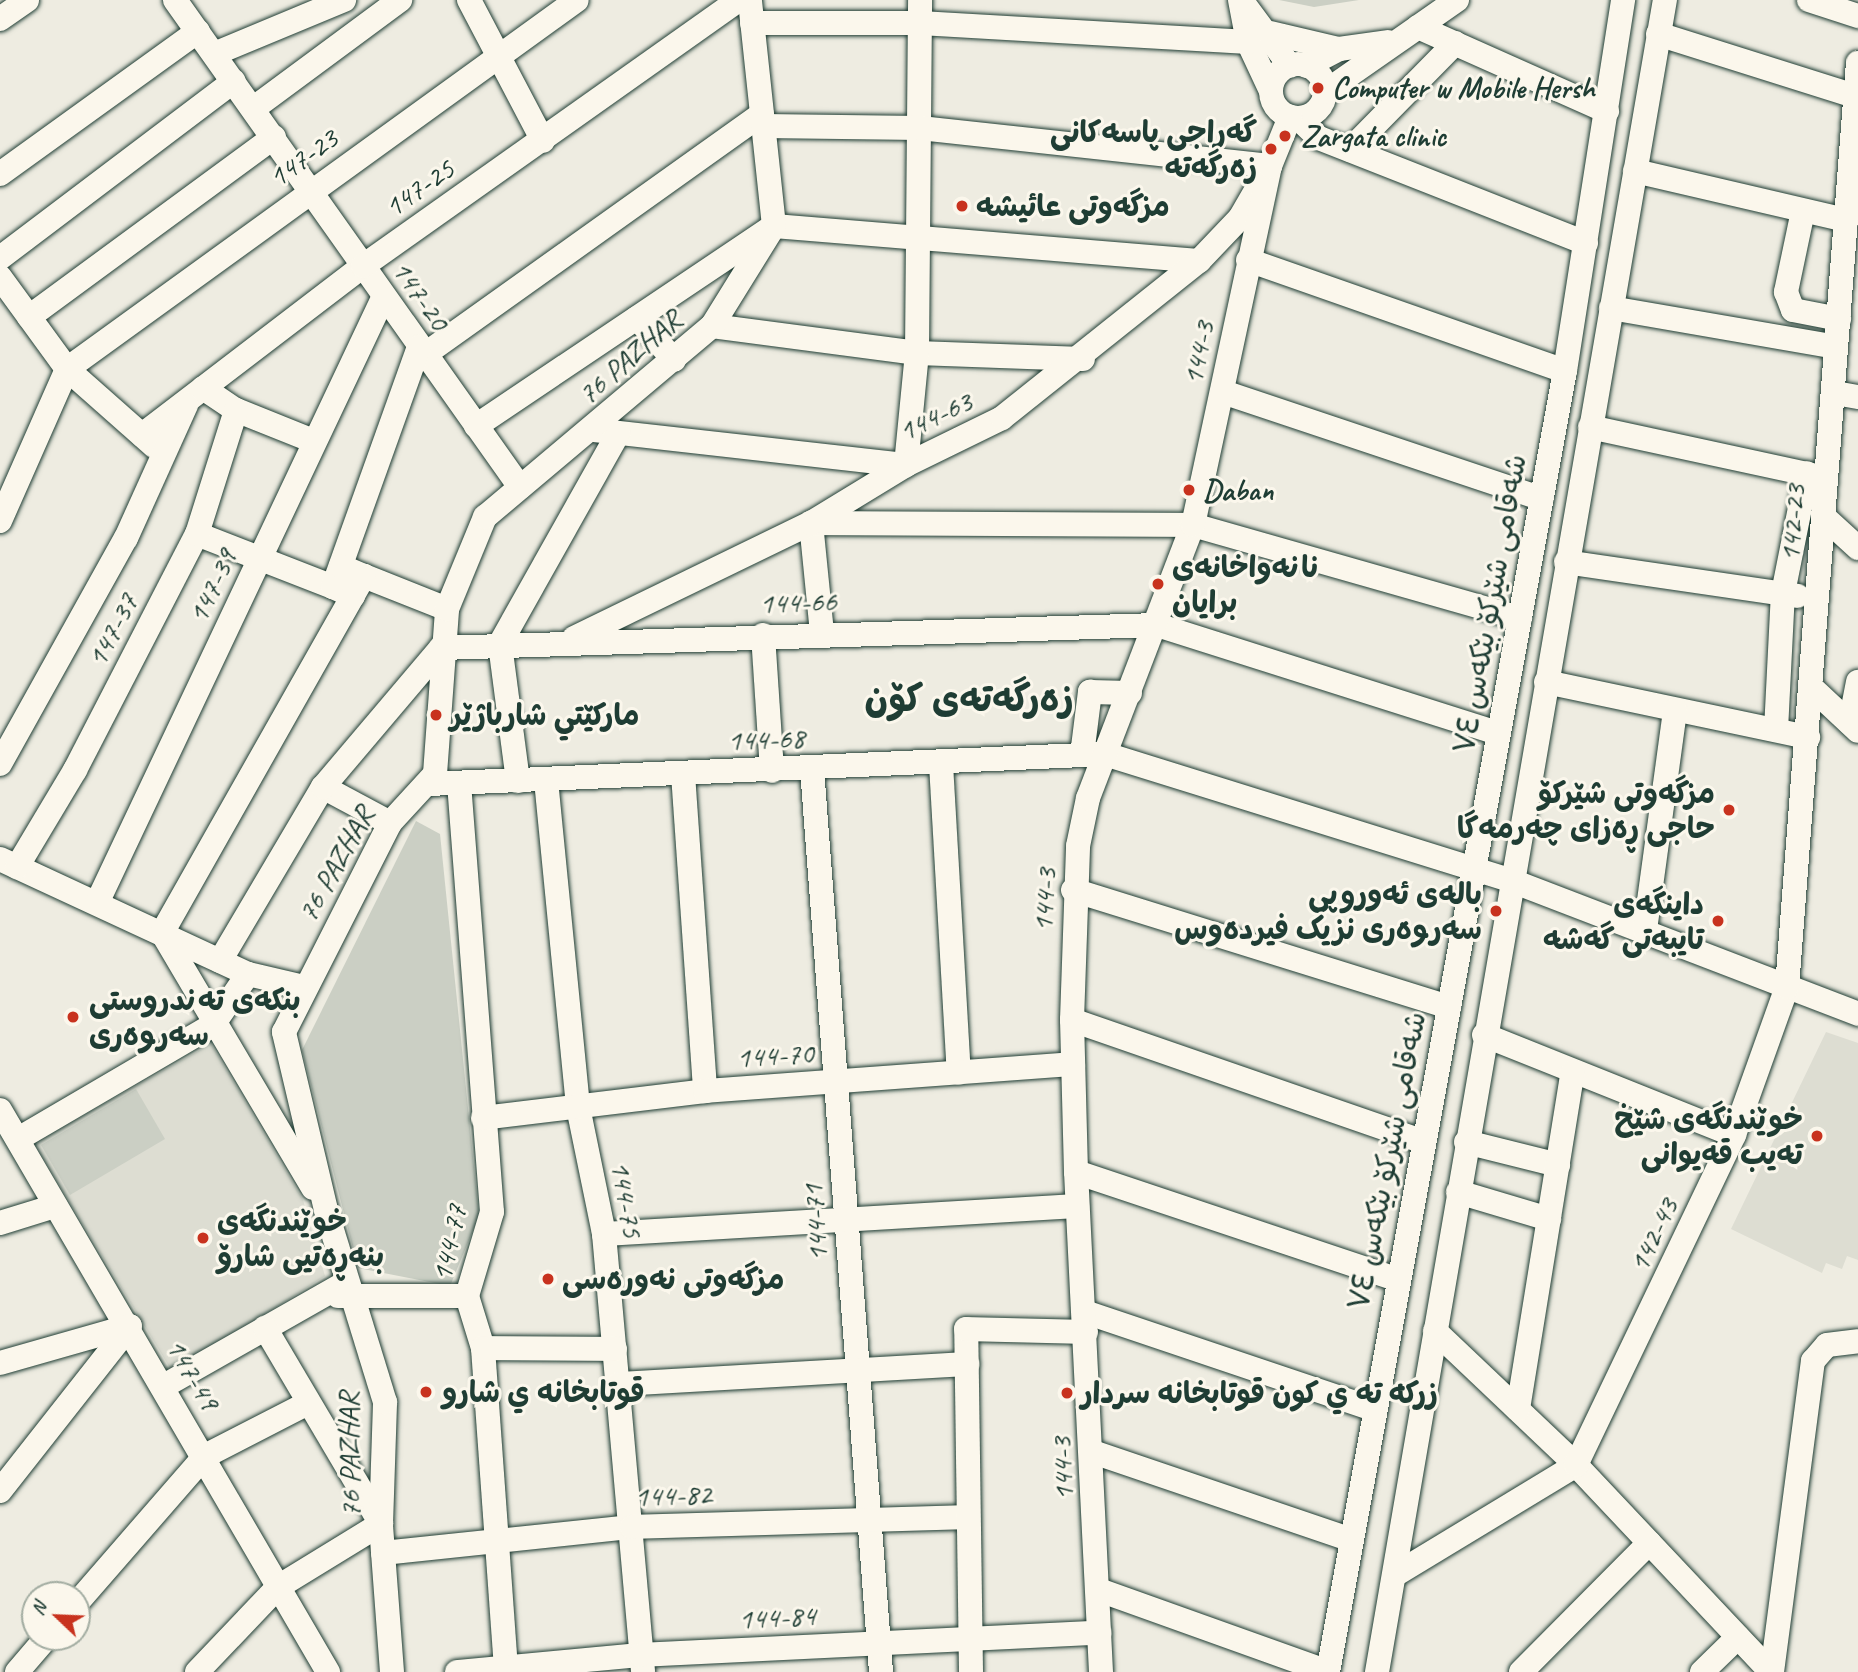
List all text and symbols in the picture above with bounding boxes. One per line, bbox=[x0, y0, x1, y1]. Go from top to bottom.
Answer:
place label: Computer w Mobile Hersh bbox=[1332, 70, 1594, 106]
marker: Computer w Mobile Hersh bbox=[1310, 80, 1326, 96]
place label: گەراجی پاسەکانی زەرگەتە bbox=[1050, 114, 1257, 184]
place label: Zargata clinic bbox=[1301, 118, 1446, 154]
street label: 147-23 bbox=[261, 121, 345, 195]
marker: Zargata clinic bbox=[1275, 126, 1295, 146]
marker: گەراجی پاسەکانی زەرگەتە bbox=[1263, 141, 1279, 157]
street label: 147-25 bbox=[377, 151, 461, 225]
place label: مزگەوتی عائیشە bbox=[976, 188, 1170, 224]
marker: مزگەوتی عائیشە bbox=[954, 198, 970, 214]
street label: 147-20 bbox=[384, 253, 458, 337]
street label: 76 PAZHAR bbox=[570, 302, 688, 412]
street label: 144-3 bbox=[1174, 318, 1222, 388]
street label: 144-63 bbox=[892, 383, 978, 449]
street label: شەقامی شێرکۆ بێکەس ٧٤ bbox=[1446, 451, 1534, 757]
place label: Daban bbox=[1203, 472, 1273, 508]
marker: Daban bbox=[1181, 482, 1197, 498]
street label: 142-23 bbox=[1771, 483, 1813, 563]
street label: 147-39 bbox=[179, 543, 245, 629]
place label: نانەواخانەی برایان bbox=[1172, 549, 1318, 620]
marker: نانەواخانەی برایان bbox=[1150, 576, 1166, 592]
street label: 144-66 bbox=[759, 583, 837, 621]
street label: 147-37 bbox=[78, 587, 146, 673]
district label: زەرگەتەی کۆن bbox=[865, 677, 1073, 721]
place label: مارکێتي شارباژێر bbox=[450, 697, 639, 733]
marker: مارکێتي شارباژێر bbox=[428, 707, 444, 723]
street label: 144-68 bbox=[727, 720, 805, 758]
place label: مزگەوتی شێرکۆ حاجی ڕەزای چەرمەگا bbox=[1457, 775, 1715, 846]
street label: 76 PAZHAR bbox=[289, 800, 381, 928]
marker: مزگەوتی شێرکۆ حاجی ڕەزای چەرمەگا bbox=[1721, 802, 1737, 818]
street label: 144-3 bbox=[1024, 867, 1064, 933]
place label: بالەی ئەوروپی سەروەری نزیک فیردەوس bbox=[1174, 876, 1482, 946]
place label: داینگەی تایبەتی گەشە bbox=[1543, 886, 1704, 956]
marker: بالەی ئەوروپی سەروەری نزیک فیردەوس bbox=[1488, 903, 1504, 919]
marker: داینگەی تایبەتی گەشە bbox=[1710, 913, 1726, 929]
place label: بنکەی تەندروستی سەروەری bbox=[89, 982, 301, 1052]
marker: بنکەی تەندروستی سەروەری bbox=[63, 1007, 83, 1027]
street label: شەقامی شێرکۆ بێکەس ٧٤ bbox=[1340, 1008, 1434, 1314]
street label: 144-70 bbox=[735, 1034, 815, 1076]
place label: خوێندنگەی شێخ تەیب قەیوانی bbox=[1614, 1101, 1803, 1172]
marker: خوێندنگەی شێخ تەیب قەیوانی bbox=[1809, 1128, 1825, 1144]
street label: 144-75 bbox=[603, 1158, 651, 1240]
street label: 144-71 bbox=[794, 1183, 836, 1263]
street label: 142-43 bbox=[1620, 1192, 1686, 1278]
street label: 144-77 bbox=[423, 1201, 475, 1285]
place label: خوێندنگەی بنەڕەتیی شارۆ bbox=[217, 1203, 384, 1274]
marker: خوێندنگەی بنەڕەتیی شارۆ bbox=[195, 1230, 211, 1246]
place label: مزگەوتی نەورەسی bbox=[562, 1261, 784, 1297]
marker: مزگەوتی نەورەسی bbox=[540, 1271, 556, 1287]
street label: 147-49 bbox=[158, 1332, 228, 1416]
place label: قوتابخانه ي شارو bbox=[442, 1374, 645, 1410]
place label: زركه ته ي كون قوتابخانه سردار bbox=[1081, 1375, 1438, 1411]
marker: قوتابخانه ي شارو bbox=[416, 1382, 436, 1402]
marker: زركه ته ي كون قوتابخانه سردار bbox=[1059, 1385, 1075, 1401]
street label: 76 PAZHAR bbox=[330, 1392, 368, 1518]
street label: 144-3 bbox=[1042, 1436, 1082, 1502]
street label: 144-82 bbox=[634, 1476, 712, 1514]
north arrow bbox=[21, 1581, 91, 1651]
street label: 144-84 bbox=[737, 1597, 817, 1637]
text: N bbox=[25, 1598, 52, 1619]

